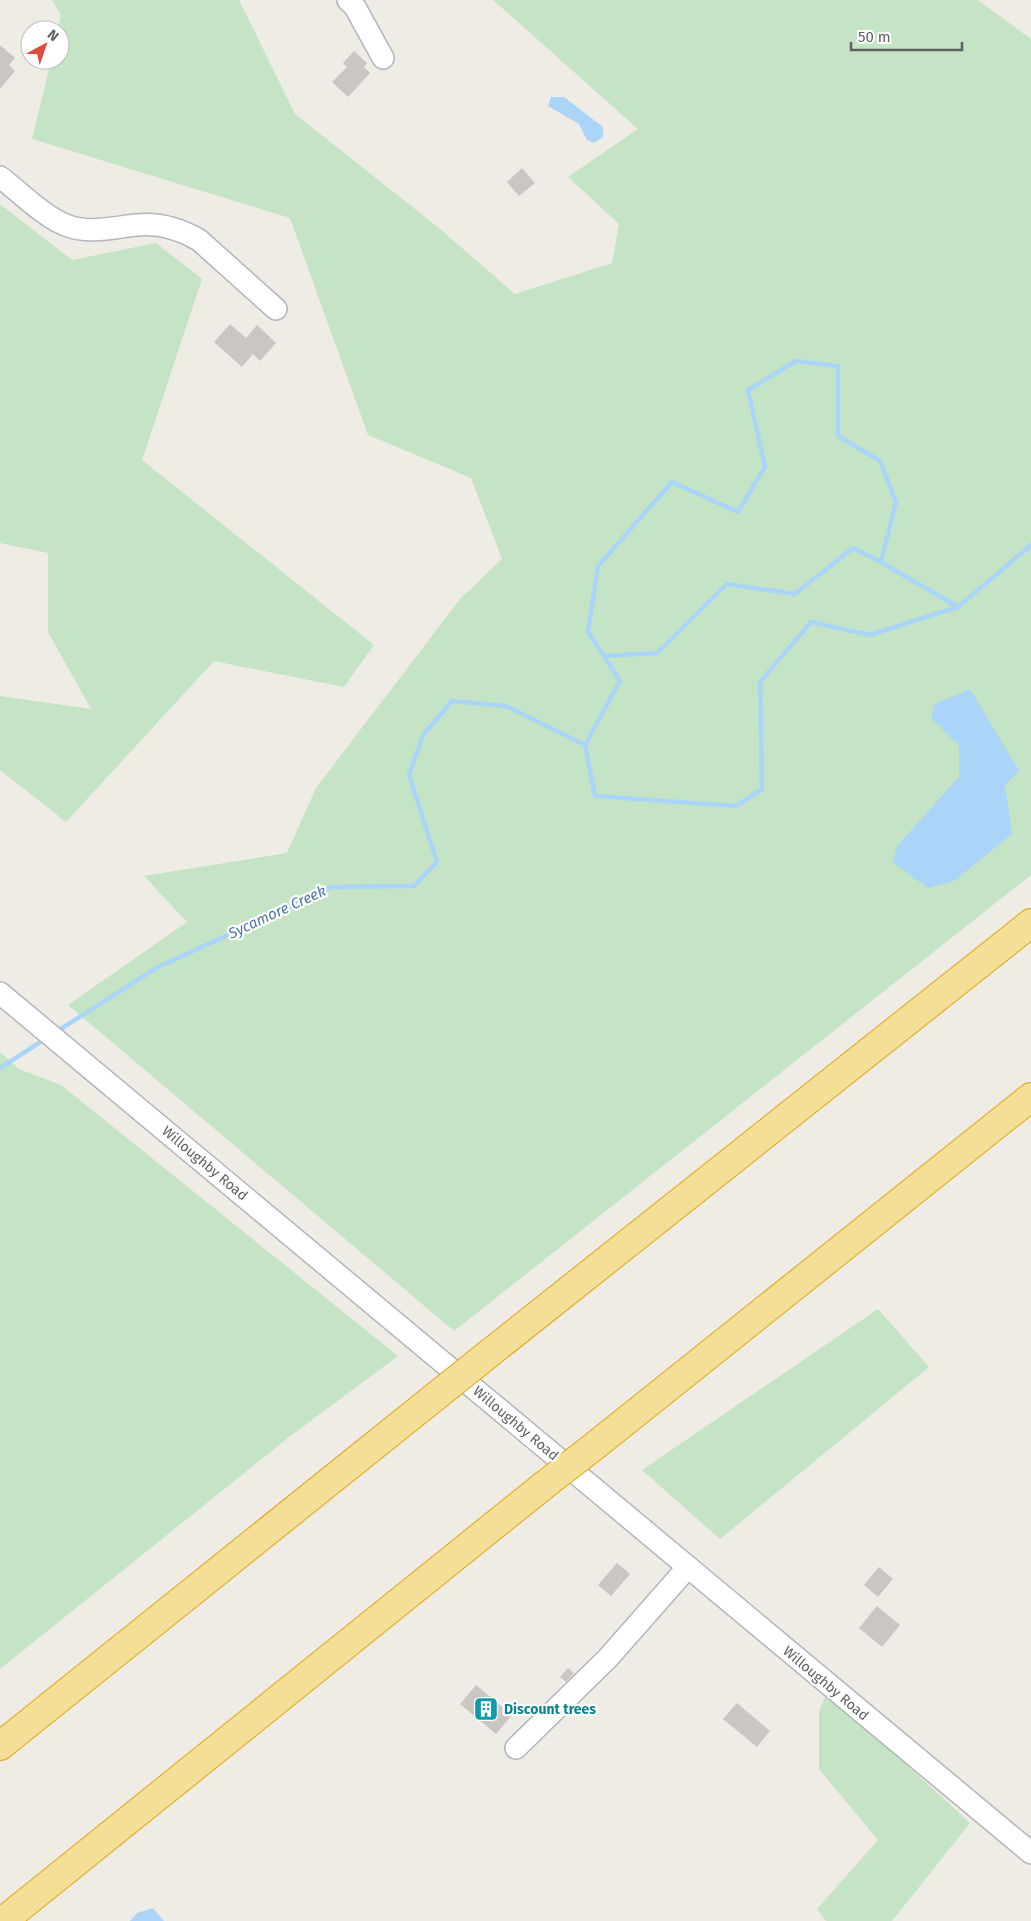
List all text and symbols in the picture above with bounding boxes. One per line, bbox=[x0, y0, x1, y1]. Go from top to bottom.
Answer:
north arrow bbox=[20, 20, 70, 70]
scale bar bbox=[851, 20, 962, 52]
text: N bbox=[44, 26, 62, 45]
text: 50 m bbox=[858, 28, 891, 46]
water label: Sycamore Creek bbox=[224, 881, 329, 943]
street label: Willoughby Road bbox=[158, 1123, 251, 1204]
street label: Willoughby Road bbox=[469, 1383, 562, 1464]
street label: Willoughby Road bbox=[779, 1643, 872, 1724]
building icon: Discount trees bbox=[473, 1696, 499, 1722]
place label: Discount trees bbox=[504, 1701, 596, 1718]

